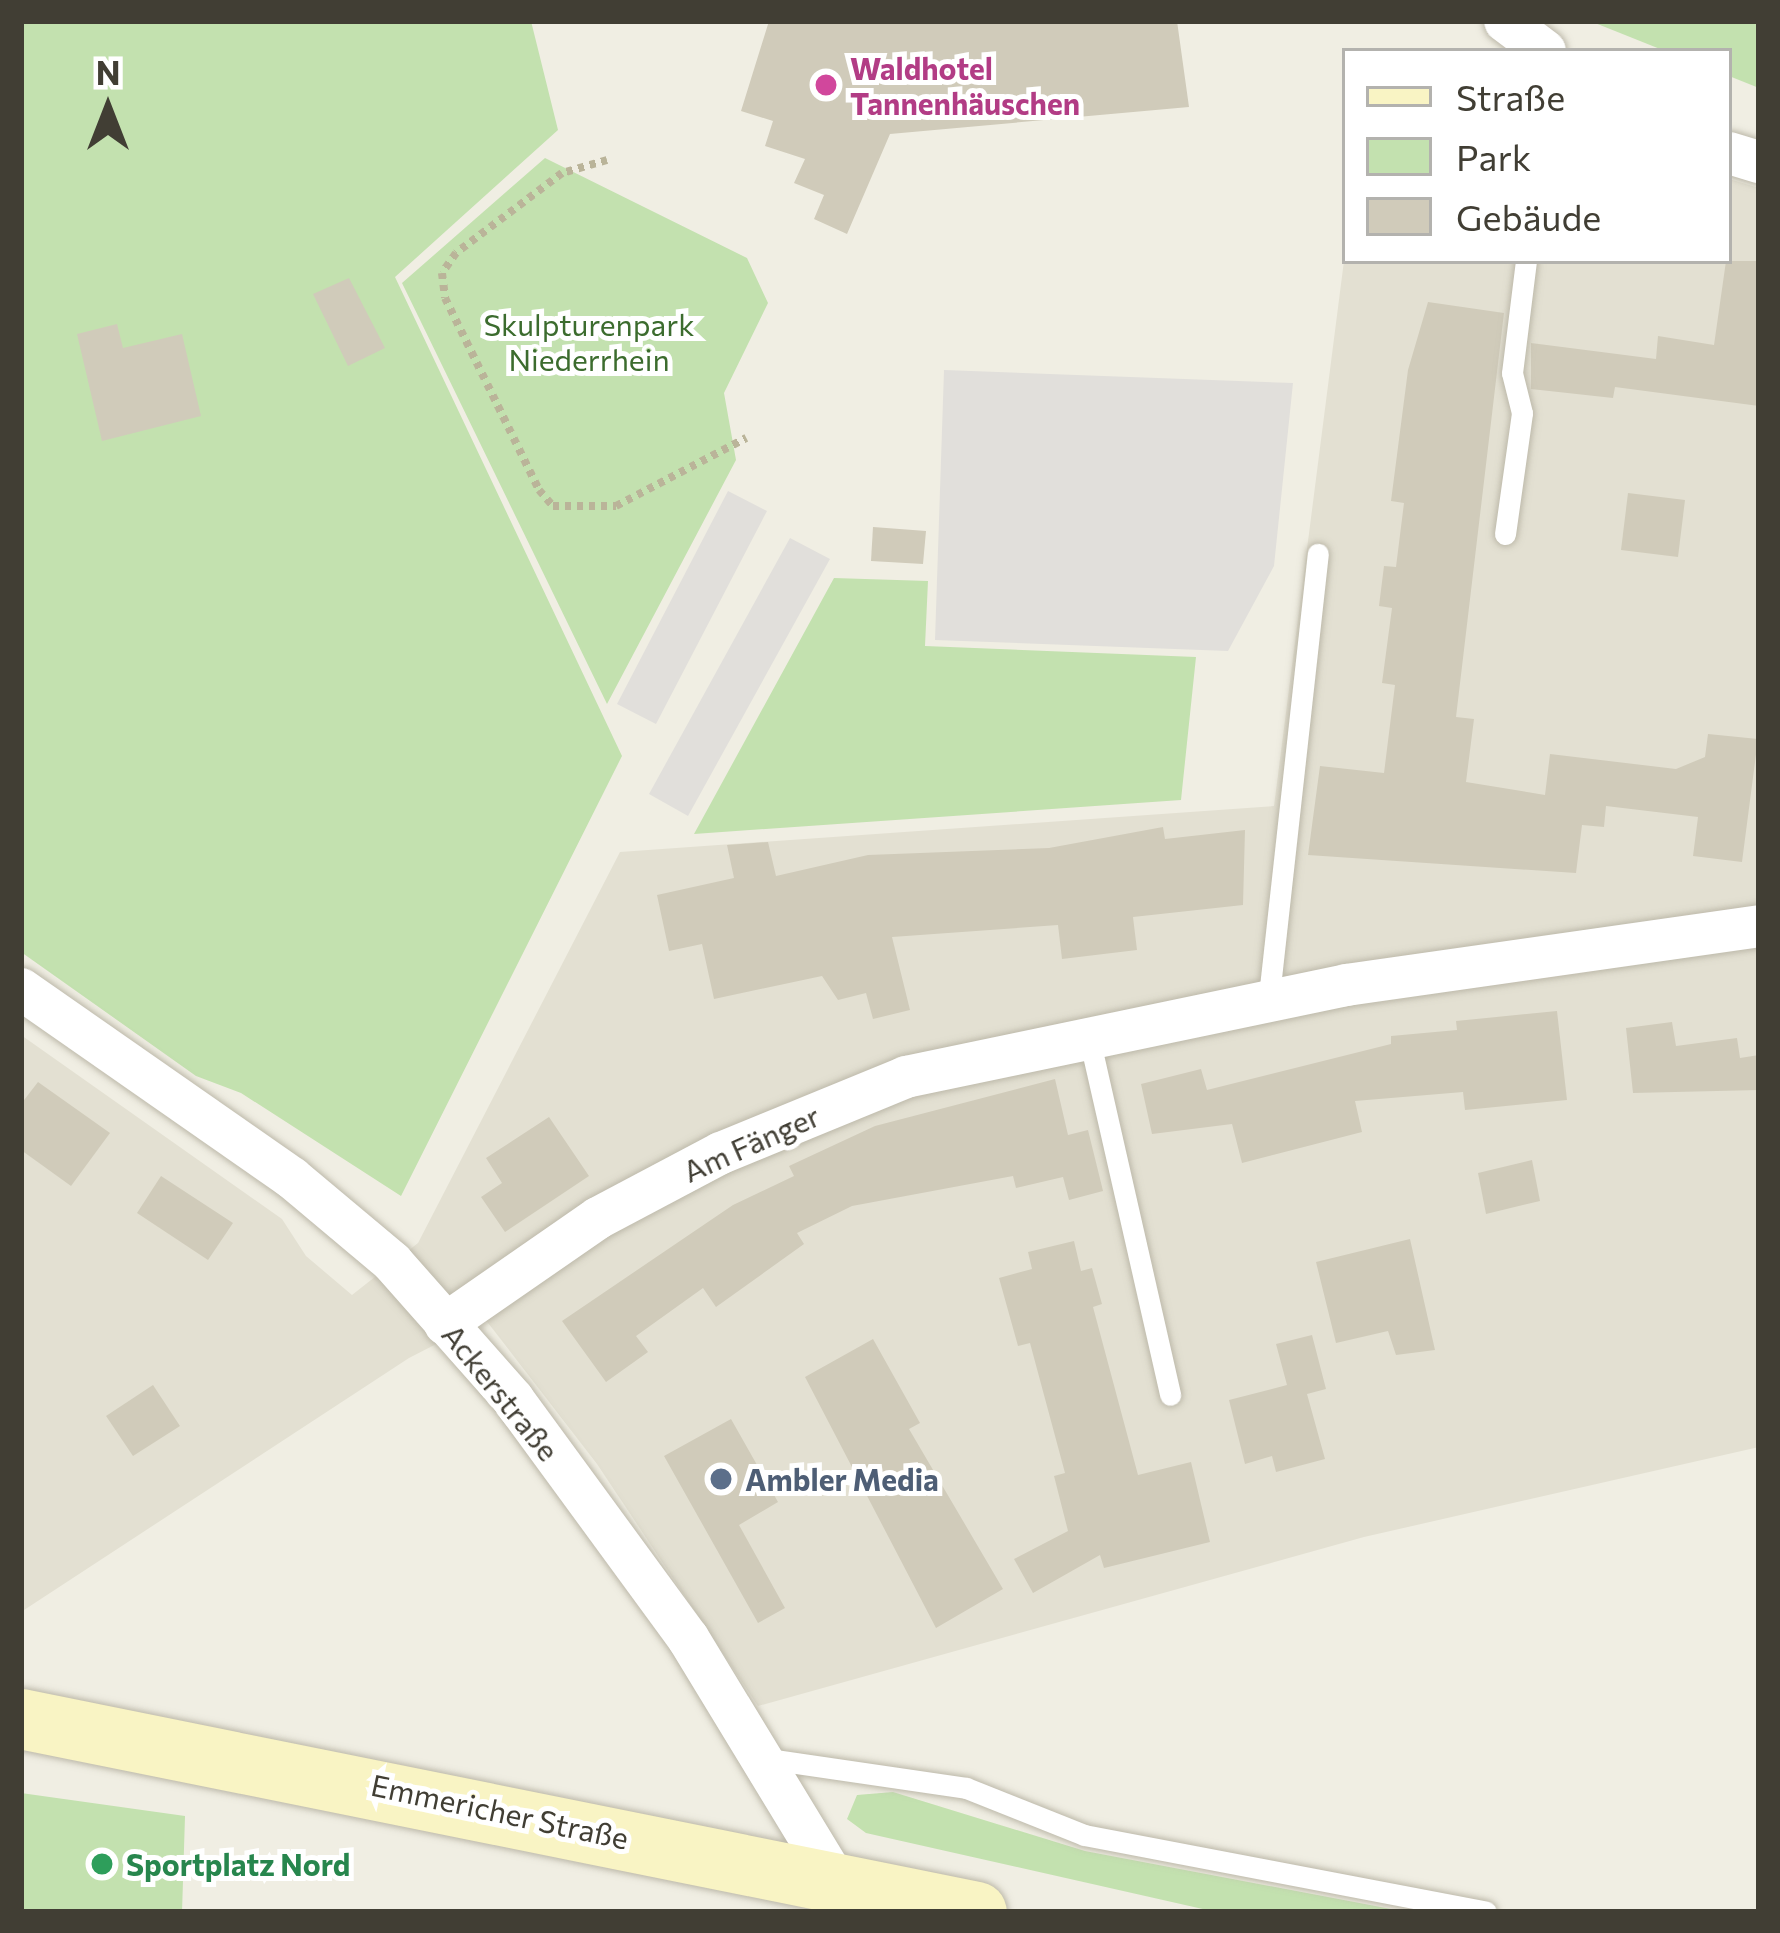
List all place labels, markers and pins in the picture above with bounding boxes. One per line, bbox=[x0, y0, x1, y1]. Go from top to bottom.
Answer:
place label: Waldhotel Tannenhäuschen bbox=[850, 50, 1080, 121]
marker: Waldhotel Tannenhäuschen bbox=[813, 72, 839, 98]
place label: Ambler Media bbox=[745, 1461, 939, 1497]
marker: Ambler Media bbox=[708, 1466, 734, 1492]
place label: Sportplatz Nord bbox=[126, 1846, 350, 1882]
marker: Sportplatz Nord bbox=[89, 1851, 115, 1877]

